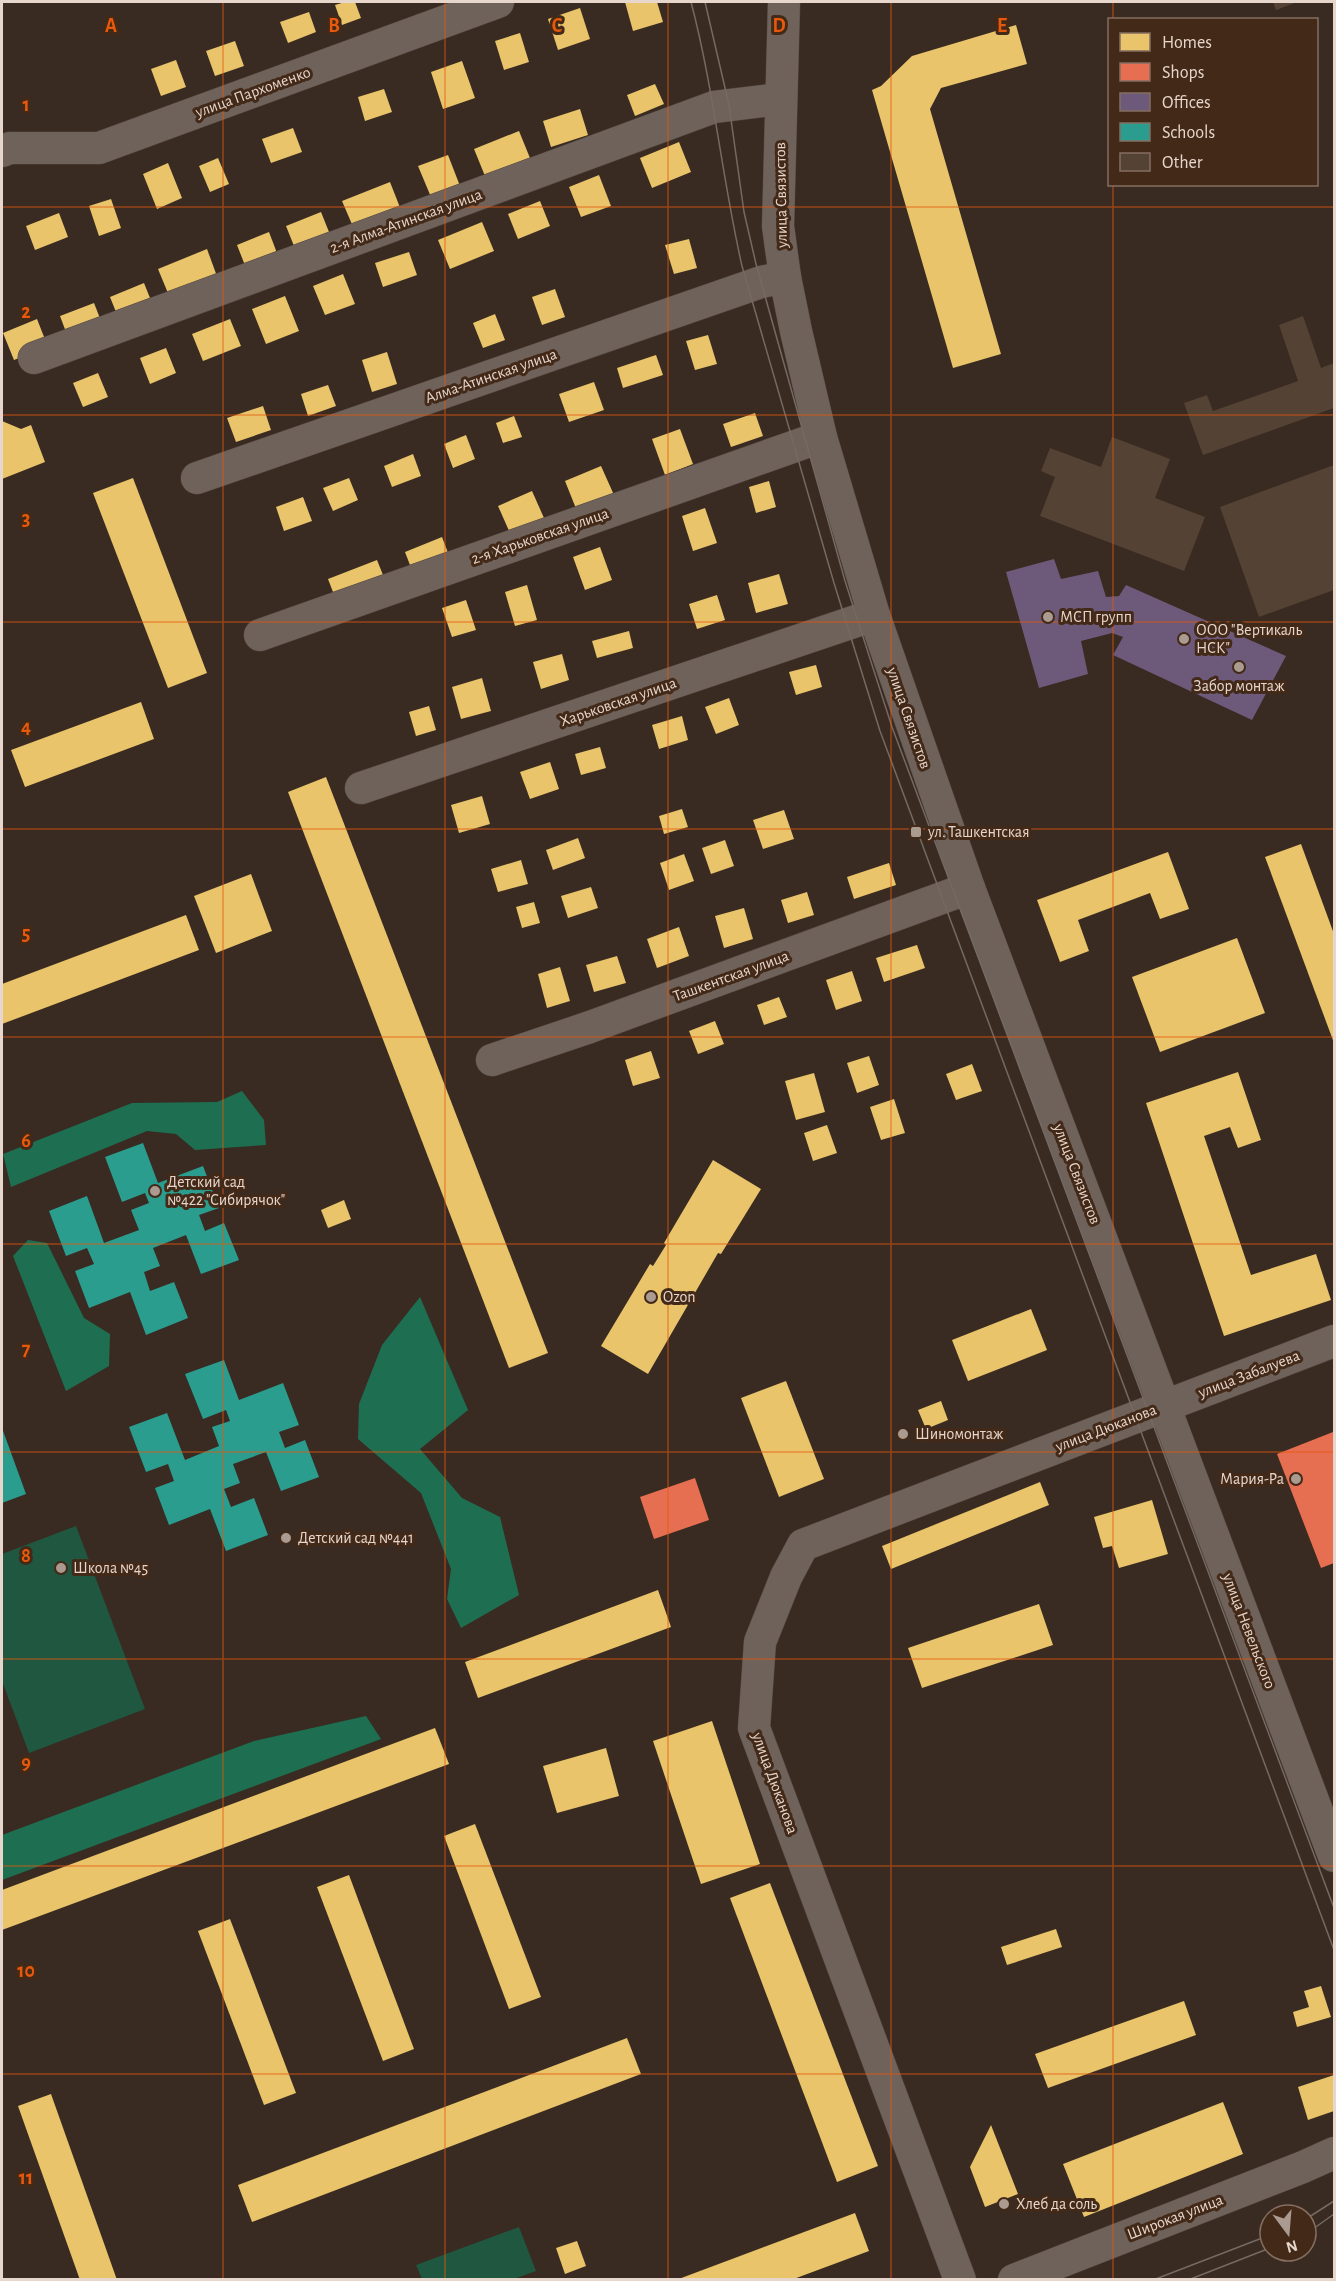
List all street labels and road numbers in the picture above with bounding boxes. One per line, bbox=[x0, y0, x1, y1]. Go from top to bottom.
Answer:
street label: улица Пархоменко bbox=[192, 64, 313, 121]
street label: улица Связистов bbox=[772, 142, 791, 249]
street label: 2-я Алма-Атинская улица bbox=[328, 186, 484, 257]
street label: Алма-Атинская улица bbox=[423, 346, 559, 407]
street label: 2-я Харьковская улица bbox=[469, 505, 611, 568]
street label: улица Связистов bbox=[883, 664, 934, 771]
street label: Харьковская улица bbox=[558, 675, 679, 730]
street label: Ташкентская улица bbox=[671, 948, 791, 1005]
street label: улица Связистов bbox=[1049, 1121, 1103, 1227]
street label: улица Забалуева bbox=[1195, 1347, 1302, 1402]
street label: улица Дюканова bbox=[1052, 1401, 1159, 1456]
street label: улица Невельского bbox=[1218, 1570, 1278, 1691]
street label: улица Дюканова bbox=[748, 1729, 801, 1836]
street label: Широкая улица bbox=[1125, 2191, 1226, 2244]

